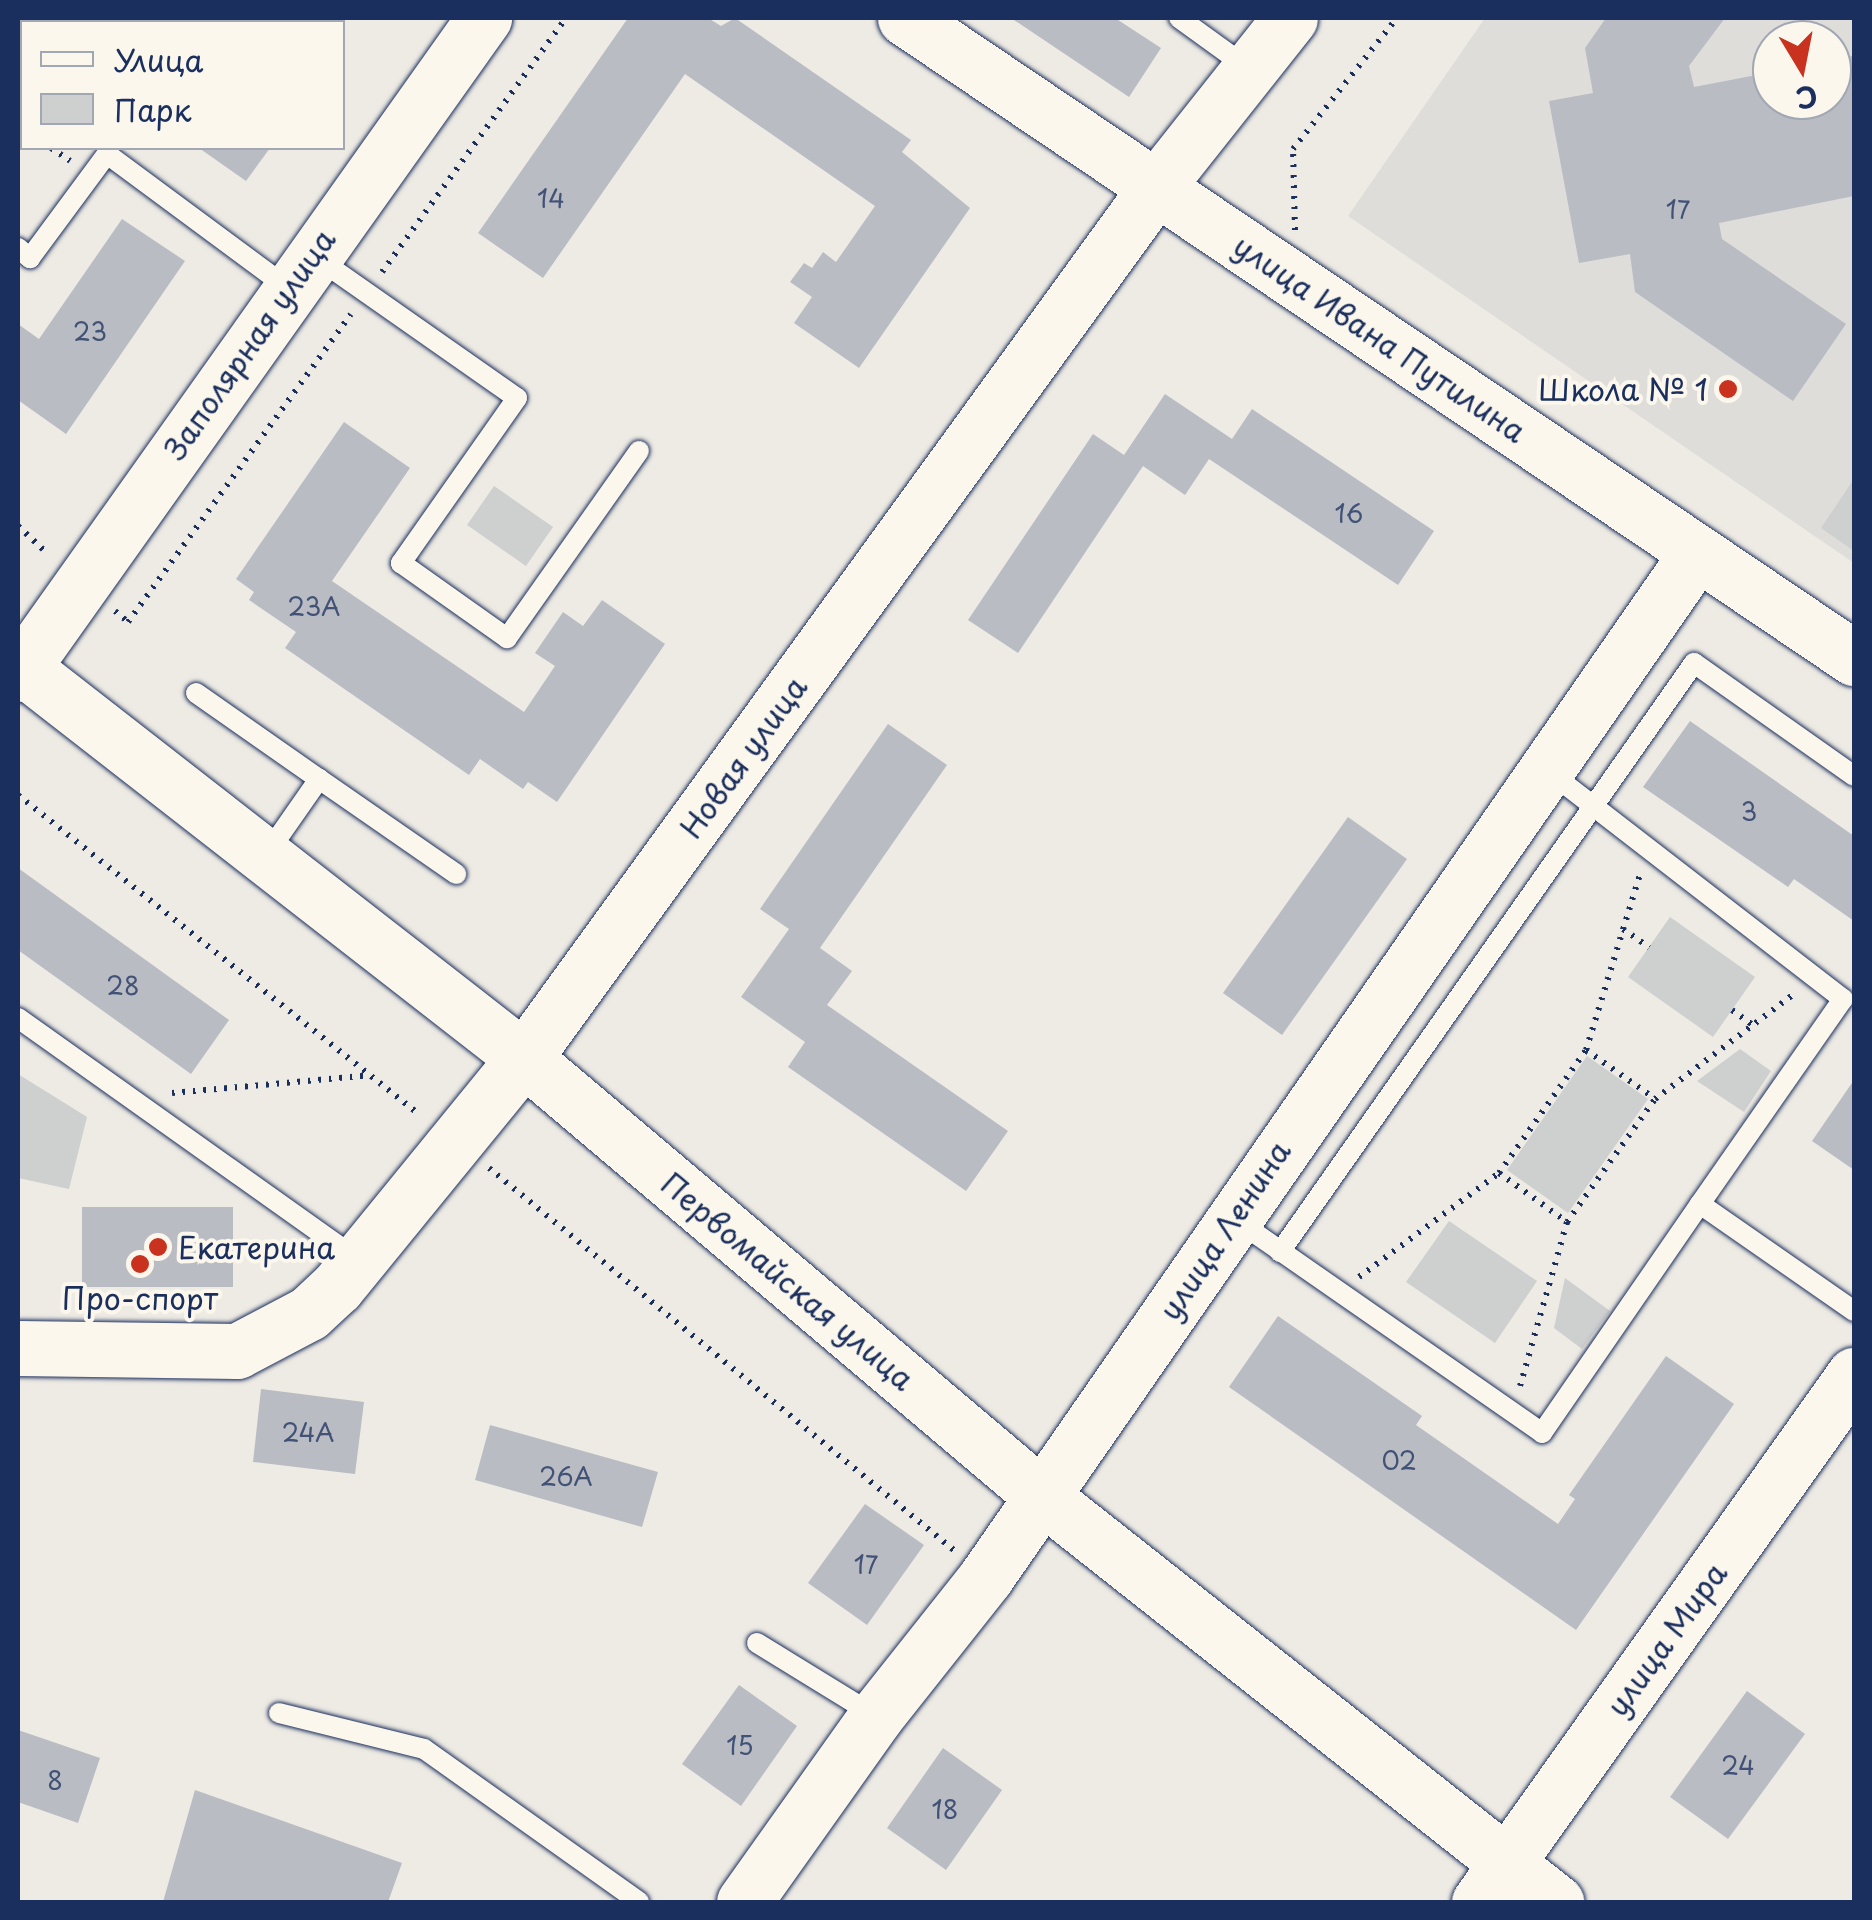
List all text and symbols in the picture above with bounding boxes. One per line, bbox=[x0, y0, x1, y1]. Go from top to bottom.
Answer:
legend bbox=[20, 20, 345, 150]
north arrow bbox=[1752, 20, 1852, 120]
text: Улица bbox=[114, 37, 203, 82]
text: С bbox=[1793, 75, 1821, 121]
text: Парк bbox=[114, 87, 191, 132]
house number: 14 bbox=[537, 183, 565, 213]
house number: 17 bbox=[1666, 194, 1690, 224]
street label: Заполярная улица bbox=[156, 221, 342, 467]
street label: улица Ивана Путилина bbox=[1225, 225, 1535, 451]
house number: 23 bbox=[73, 316, 107, 346]
place label: Школа № 1 bbox=[1537, 371, 1708, 407]
marker: Школа № 1 bbox=[1717, 378, 1739, 400]
house number: 16 bbox=[1335, 498, 1363, 528]
house number: 23А bbox=[288, 591, 340, 621]
street label: Новая улица bbox=[672, 669, 814, 845]
house number: 3 bbox=[1741, 796, 1757, 826]
house number: 28 bbox=[106, 970, 140, 1000]
street label: улица Ленина bbox=[1150, 1133, 1298, 1327]
street label: Первомайская улица bbox=[654, 1164, 922, 1398]
place label: Екатерина bbox=[178, 1229, 335, 1265]
marker: Екатерина bbox=[147, 1236, 169, 1258]
marker: Про-спорт bbox=[129, 1253, 151, 1275]
place label: Про-спорт bbox=[62, 1280, 218, 1316]
house number: 24А bbox=[282, 1417, 334, 1447]
house number: 02 bbox=[1381, 1445, 1417, 1475]
house number: 26А bbox=[539, 1461, 593, 1491]
house number: 17 bbox=[854, 1549, 878, 1579]
street label: улица Мира bbox=[1598, 1555, 1734, 1723]
house number: 15 bbox=[726, 1730, 754, 1760]
house number: 24 bbox=[1721, 1750, 1755, 1780]
house number: 8 bbox=[47, 1765, 63, 1795]
house number: 18 bbox=[932, 1794, 958, 1824]

